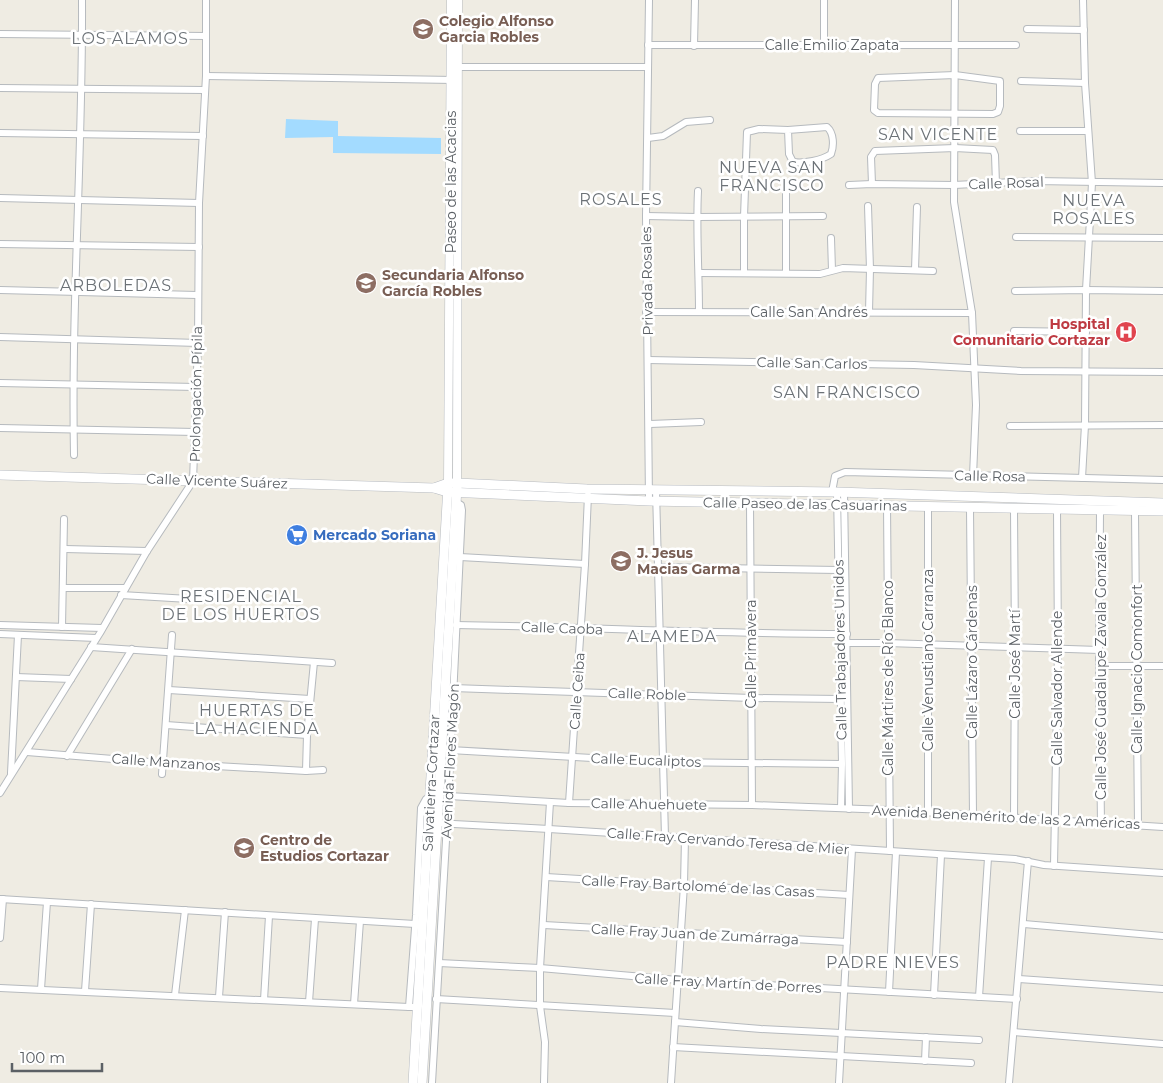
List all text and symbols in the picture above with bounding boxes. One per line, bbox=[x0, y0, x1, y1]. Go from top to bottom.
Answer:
place label: Colegio Alfonso Garcia Robles bbox=[439, 12, 554, 46]
school or university icon: Colegio Alfonso Garcia Robles bbox=[411, 17, 435, 41]
district label: LOS ALAMOS bbox=[71, 29, 189, 48]
street label: Calle Emilio Zapata bbox=[765, 36, 899, 54]
street label: Paseo de las Acacias bbox=[442, 110, 460, 253]
district label: SAN VICENTE bbox=[878, 125, 998, 144]
district label: NUEVA SAN FRANCISCO bbox=[719, 158, 825, 195]
street label: Calle Rosal bbox=[968, 173, 1044, 193]
district label: ROSALES bbox=[579, 190, 663, 209]
district label: NUEVA ROSALES bbox=[1052, 191, 1136, 228]
street label: Privada Rosales bbox=[637, 226, 657, 336]
place label: Secundaria Alfonso García Robles bbox=[382, 266, 524, 300]
school or university icon: Secundaria Alfonso García Robles bbox=[354, 271, 378, 295]
district label: ARBOLEDAS bbox=[60, 276, 172, 295]
street label: Calle San Andrés bbox=[750, 303, 868, 321]
place label: Hospital Comunitario Cortazar bbox=[953, 315, 1110, 349]
hospital icon: Hospital Comunitario Cortazar bbox=[1114, 320, 1138, 344]
street label: Prolongación Pípila bbox=[186, 326, 206, 462]
street label: Calle San Carlos bbox=[756, 353, 868, 373]
district label: SAN FRANCISCO bbox=[773, 383, 921, 402]
street label: Calle Rosa bbox=[954, 466, 1026, 486]
street label: Calle Vicente Suárez bbox=[146, 470, 288, 492]
street label: Calle Paseo de las Casuarinas bbox=[703, 493, 907, 515]
supermarket icon: Mercado Soriana bbox=[285, 523, 309, 547]
place label: Mercado Soriana bbox=[313, 526, 436, 544]
street label: Calle José Guadalupe Zavala González bbox=[1092, 534, 1110, 800]
place label: J. Jesus Macias Garma bbox=[636, 544, 740, 578]
school or university icon: J. Jesus Macias Garma bbox=[609, 549, 633, 573]
street label: Calle Trabajadores Unidos bbox=[829, 559, 851, 741]
street label: Calle Venustiano Carranza bbox=[919, 569, 937, 751]
street label: Calle Mártires de Río Blanco bbox=[879, 580, 897, 776]
street label: Calle Ignacio Comonfort bbox=[1128, 584, 1146, 754]
street label: Calle Lázaro Cárdenas bbox=[963, 585, 981, 739]
district label: RESIDENCIAL DE LOS HUERTOS bbox=[162, 587, 320, 624]
street label: Calle Primavera bbox=[742, 600, 760, 708]
street label: Calle José Martí bbox=[1006, 608, 1024, 719]
street label: Calle Salvador Allende bbox=[1048, 611, 1066, 765]
street label: Calle Caoba bbox=[521, 618, 603, 638]
district label: ALAMEDA bbox=[627, 627, 717, 646]
street label: Calle Ceiba bbox=[565, 652, 589, 730]
street label: Avenida Flores Magón bbox=[437, 683, 463, 839]
street label: Calle Roble bbox=[608, 684, 686, 704]
district label: HUERTAS DE LA HACIENDA bbox=[195, 701, 319, 738]
street label: Salvatierra-Cortazar bbox=[418, 714, 444, 852]
street label: Calle Manzanos bbox=[111, 749, 221, 775]
street label: Calle Eucaliptos bbox=[590, 749, 702, 771]
street label: Calle Ahuehuete bbox=[591, 794, 707, 814]
street label: Avenida Benemérito de las 2 Américas bbox=[871, 801, 1141, 833]
street label: Calle Fray Cervando Teresa de Mier bbox=[606, 824, 850, 858]
place label: Centro de Estudios Cortazar bbox=[260, 831, 389, 865]
school or university icon: Centro de Estudios Cortazar bbox=[232, 836, 256, 860]
street label: Calle Fray Bartolomé de las Casas bbox=[581, 871, 815, 901]
street label: Calle Fray Juan de Zumárraga bbox=[590, 920, 800, 948]
district label: PADRE NIEVES bbox=[826, 953, 960, 972]
street label: Calle Fray Martín de Porres bbox=[634, 969, 822, 997]
scale bar bbox=[12, 1040, 102, 1072]
text: 100 m bbox=[20, 1048, 65, 1067]

